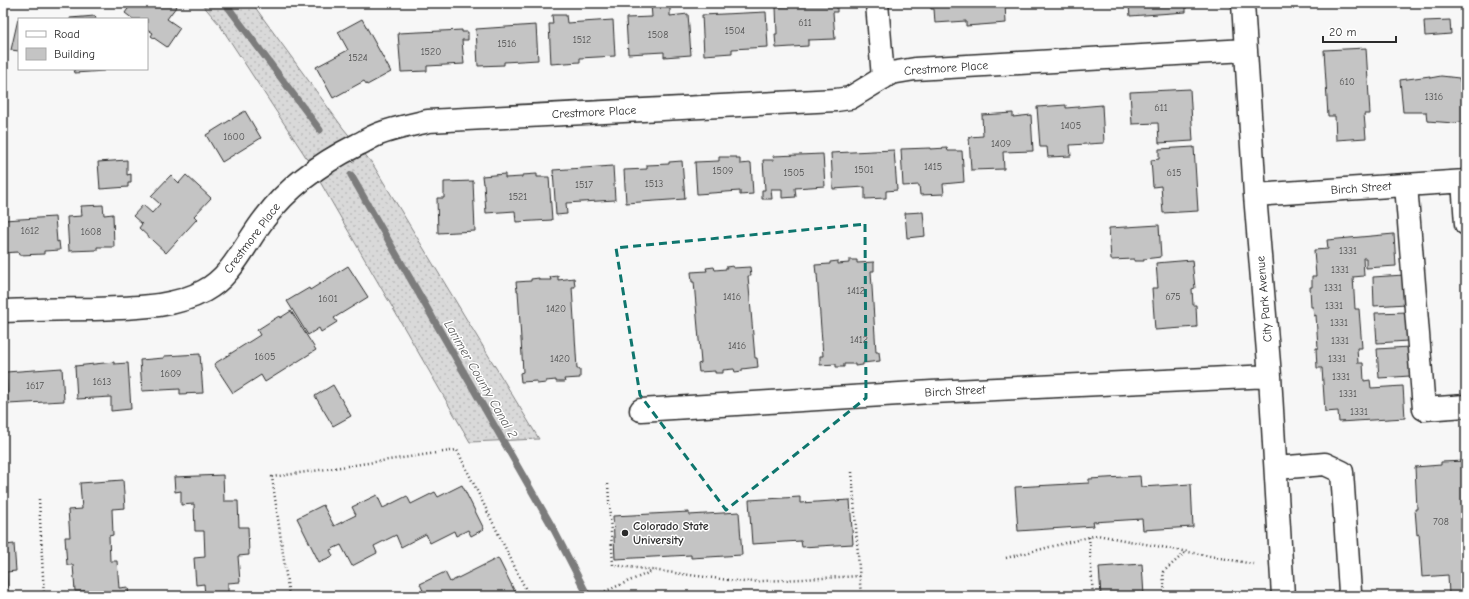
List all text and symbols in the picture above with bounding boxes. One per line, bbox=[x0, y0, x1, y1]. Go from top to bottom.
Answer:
house number: 611 bbox=[798, 17, 812, 29]
legend bbox=[18, 18, 148, 70]
scale bar bbox=[1323, 18, 1396, 44]
house number: 1504 bbox=[725, 25, 745, 37]
text: 20 m bbox=[1329, 25, 1357, 39]
text: Road bbox=[54, 27, 80, 41]
house number: 1508 bbox=[648, 29, 668, 41]
house number: 1512 bbox=[573, 34, 591, 46]
house number: 1516 bbox=[498, 38, 516, 50]
house number: 1520 bbox=[421, 46, 441, 58]
text: Building bbox=[54, 47, 95, 61]
house number: 1524 bbox=[348, 52, 368, 64]
street label: Crestmore Place bbox=[903, 58, 989, 78]
house number: 610 bbox=[1339, 76, 1355, 88]
house number: 1316 bbox=[1425, 91, 1443, 103]
house number: 611 bbox=[1154, 102, 1168, 114]
street label: Crestmore Place bbox=[551, 103, 637, 121]
house number: 1405 bbox=[1061, 120, 1081, 132]
house number: 1600 bbox=[223, 131, 245, 143]
house number: 1409 bbox=[991, 138, 1011, 150]
house number: 1415 bbox=[924, 161, 942, 173]
house number: 1501 bbox=[854, 164, 874, 176]
house number: 1509 bbox=[713, 165, 733, 177]
house number: 1505 bbox=[784, 167, 804, 179]
house number: 615 bbox=[1167, 167, 1181, 179]
house number: 1513 bbox=[645, 178, 663, 190]
house number: 1517 bbox=[575, 179, 593, 191]
street label: Birch Street bbox=[1330, 179, 1392, 197]
house number: 1521 bbox=[509, 191, 527, 203]
street label: Crestmore Place bbox=[221, 200, 283, 276]
house number: 1612 bbox=[21, 225, 39, 237]
house number: 1608 bbox=[81, 226, 101, 238]
house number: 1331 bbox=[1339, 245, 1357, 257]
street label: City Park Avenue bbox=[1253, 255, 1275, 343]
house number: 1331 bbox=[1331, 264, 1349, 276]
house number: 1331 bbox=[1324, 282, 1342, 294]
house number: 1412 bbox=[847, 285, 865, 297]
house number: 1416 bbox=[723, 291, 741, 303]
house number: 675 bbox=[1165, 291, 1181, 303]
house number: 1601 bbox=[318, 293, 338, 305]
house number: 1331 bbox=[1325, 300, 1343, 312]
house number: 1420 bbox=[546, 303, 566, 315]
water label: Larimer County Canal 2 bbox=[441, 317, 521, 441]
house number: 1331 bbox=[1330, 317, 1348, 329]
house number: 1412 bbox=[850, 334, 868, 346]
house number: 1331 bbox=[1331, 335, 1349, 347]
house number: 1416 bbox=[728, 340, 746, 352]
house number: 1605 bbox=[255, 351, 275, 363]
house number: 1420 bbox=[550, 353, 570, 365]
house number: 1331 bbox=[1328, 353, 1346, 365]
house number: 1609 bbox=[161, 368, 181, 380]
house number: 1331 bbox=[1332, 371, 1350, 383]
house number: 1613 bbox=[93, 376, 111, 388]
house number: 1617 bbox=[26, 380, 44, 392]
street label: Birch Street bbox=[924, 382, 986, 400]
house number: 1331 bbox=[1339, 388, 1357, 400]
house number: 1331 bbox=[1350, 406, 1368, 418]
house number: 708 bbox=[1433, 516, 1449, 528]
place label: Colorado State University bbox=[633, 519, 709, 547]
marker: Colorado State University bbox=[620, 528, 630, 538]

